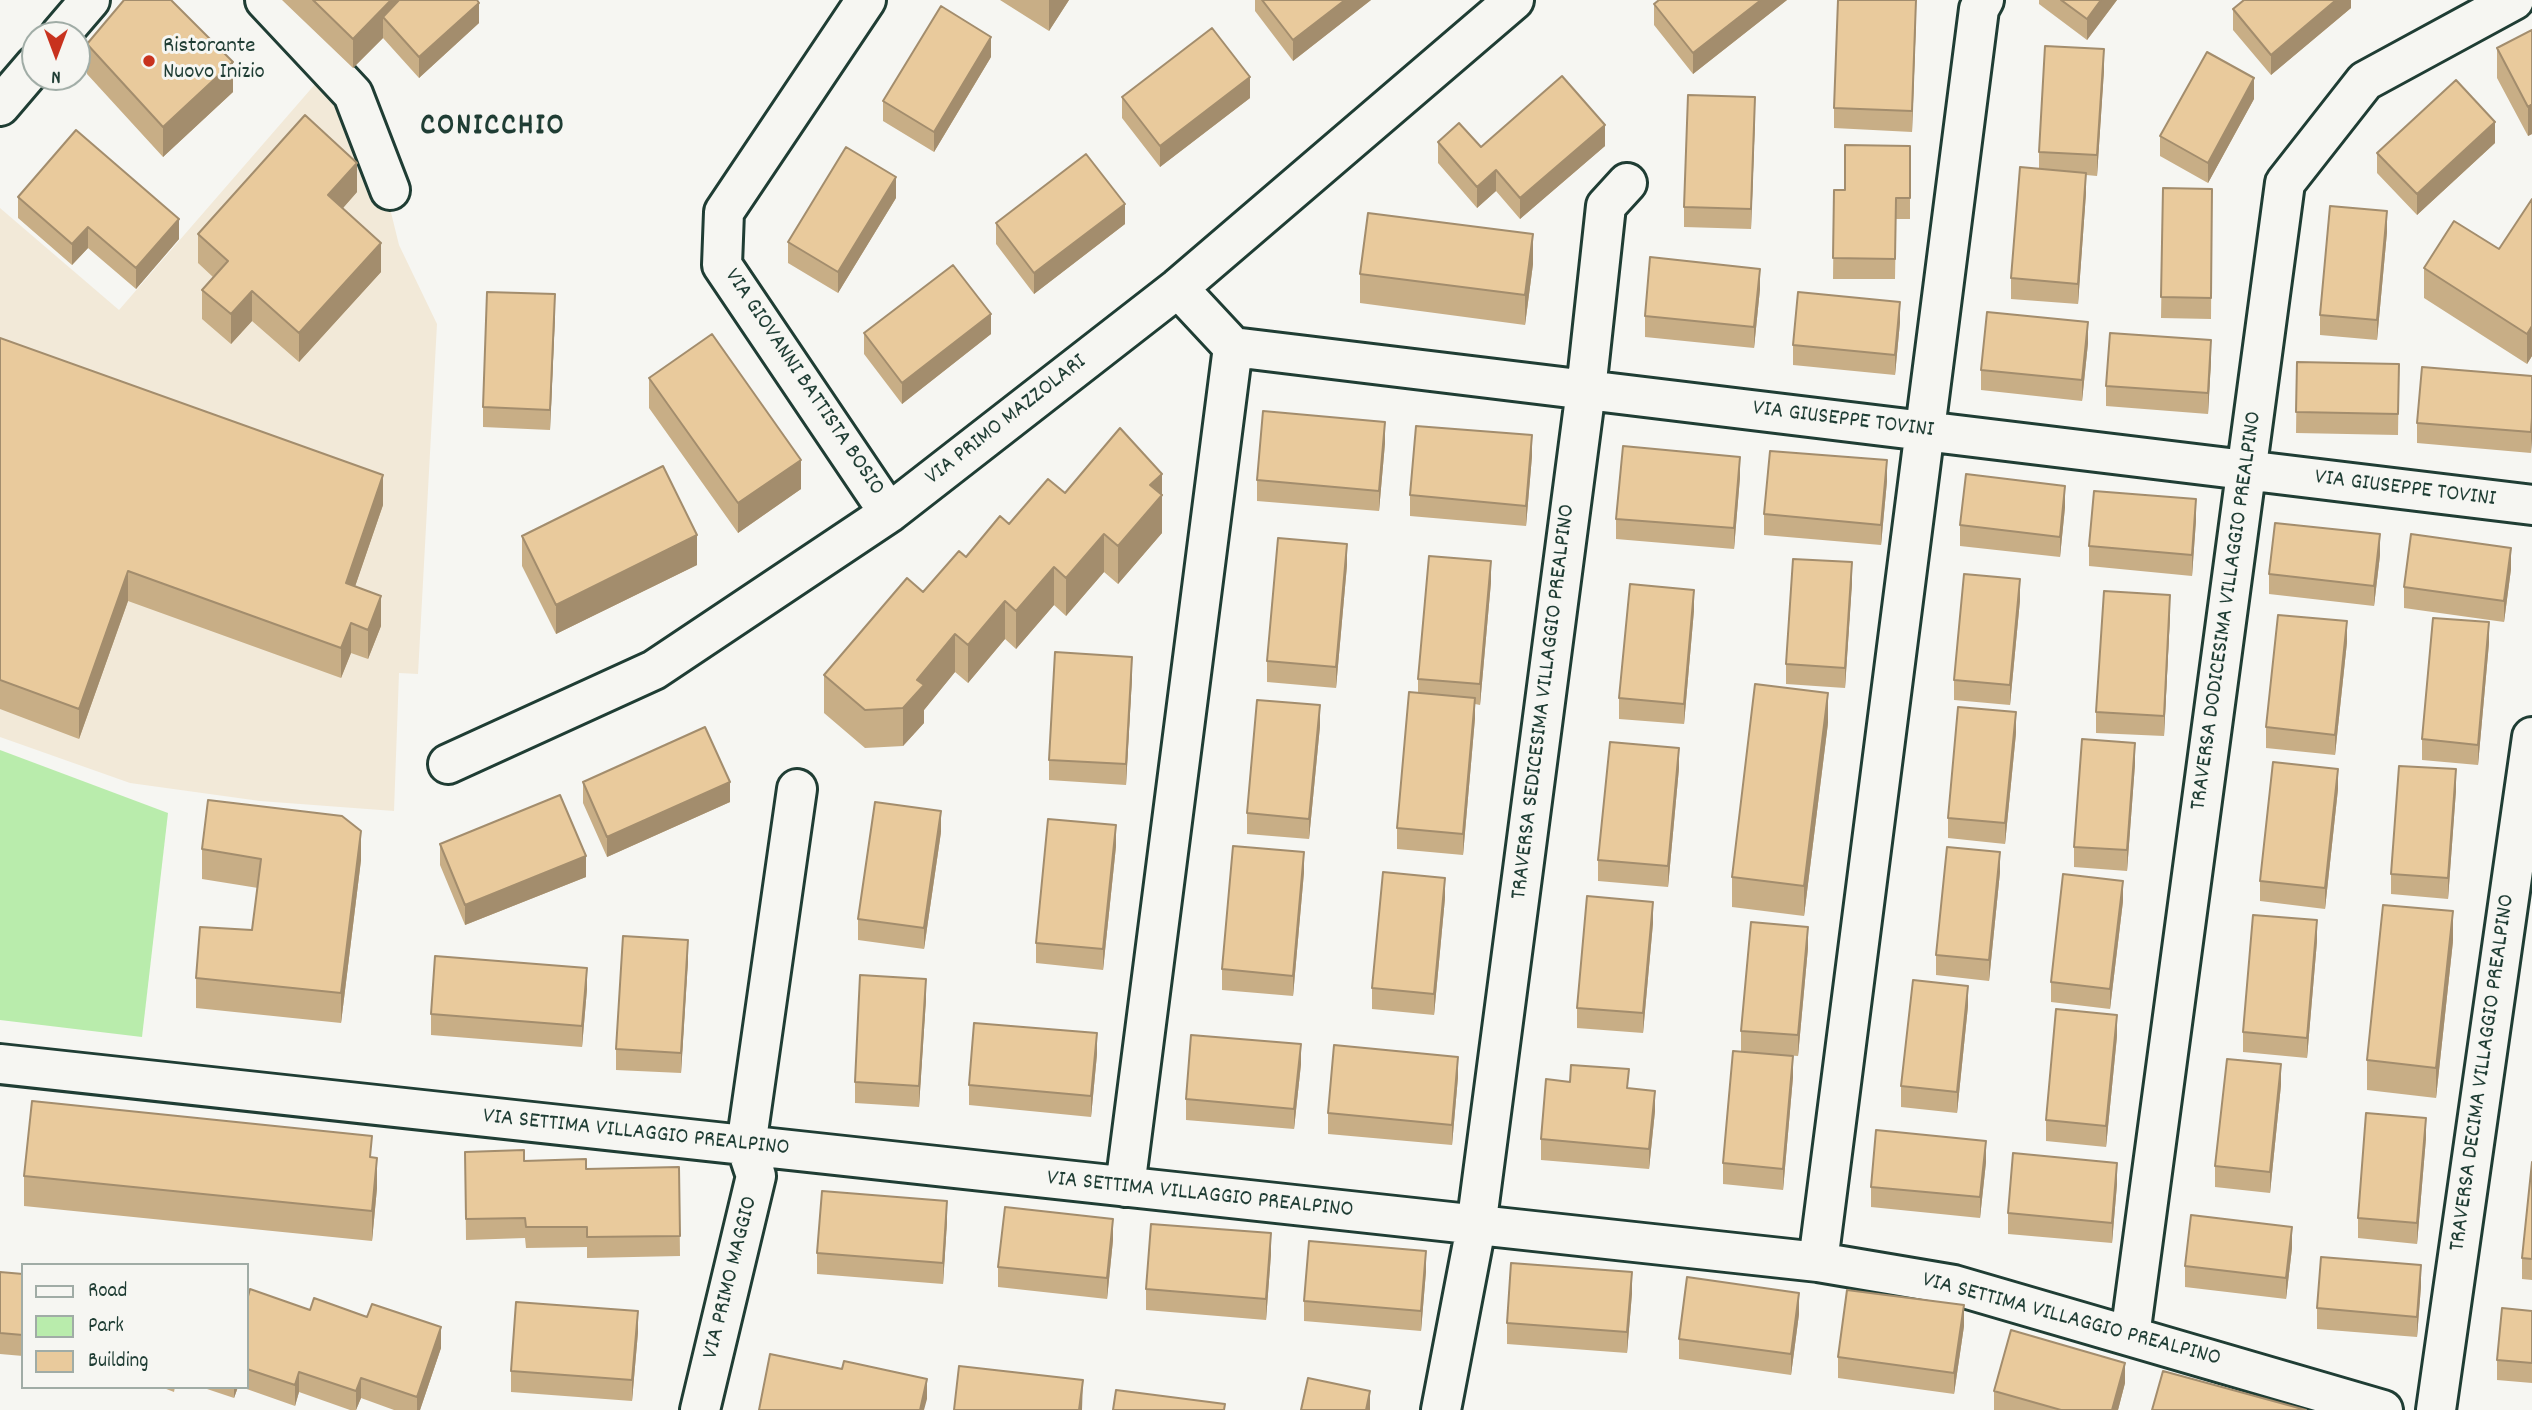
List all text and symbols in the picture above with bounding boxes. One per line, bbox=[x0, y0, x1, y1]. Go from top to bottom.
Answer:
north arrow bbox=[21, 21, 91, 91]
place label: Ristorante Nuovo Inizio bbox=[163, 34, 265, 88]
marker: Ristorante Nuovo Inizio bbox=[141, 53, 157, 69]
text: N bbox=[51, 62, 61, 89]
district label: CONICCHIO bbox=[421, 111, 565, 147]
street label: VIA GIOVANNI BATTISTA BOSIO bbox=[717, 264, 889, 502]
street label: VIA PRIMO MAZZOLARI bbox=[921, 350, 1093, 492]
street label: VIA GIUSEPPE TOVINI bbox=[1751, 396, 1935, 446]
street label: TRAVERSA DODICESIMA VILLAGGIO PREALPINO bbox=[2186, 410, 2270, 812]
street label: VIA GIUSEPPE TOVINI bbox=[2313, 465, 2497, 515]
street label: TRAVERSA SEDICESIMA VILLAGGIO PREALPINO bbox=[1507, 503, 1583, 901]
street label: TRAVERSA DECIMA VILLAGGIO PREALPINO bbox=[2445, 893, 2523, 1253]
street label: VIA SETTIMA VILLAGGIO PREALPINO bbox=[481, 1104, 791, 1164]
street label: VIA SETTIMA VILLAGGIO PREALPINO bbox=[1045, 1166, 1355, 1226]
street label: VIA PRIMO MAGGIO bbox=[698, 1194, 766, 1362]
legend bbox=[21, 1263, 248, 1389]
street label: VIA SETTIMA VILLAGGIO PREALPINO bbox=[1919, 1268, 2223, 1374]
text: Road bbox=[88, 1277, 127, 1307]
text: Park bbox=[88, 1312, 124, 1342]
text: Building bbox=[88, 1347, 148, 1377]

